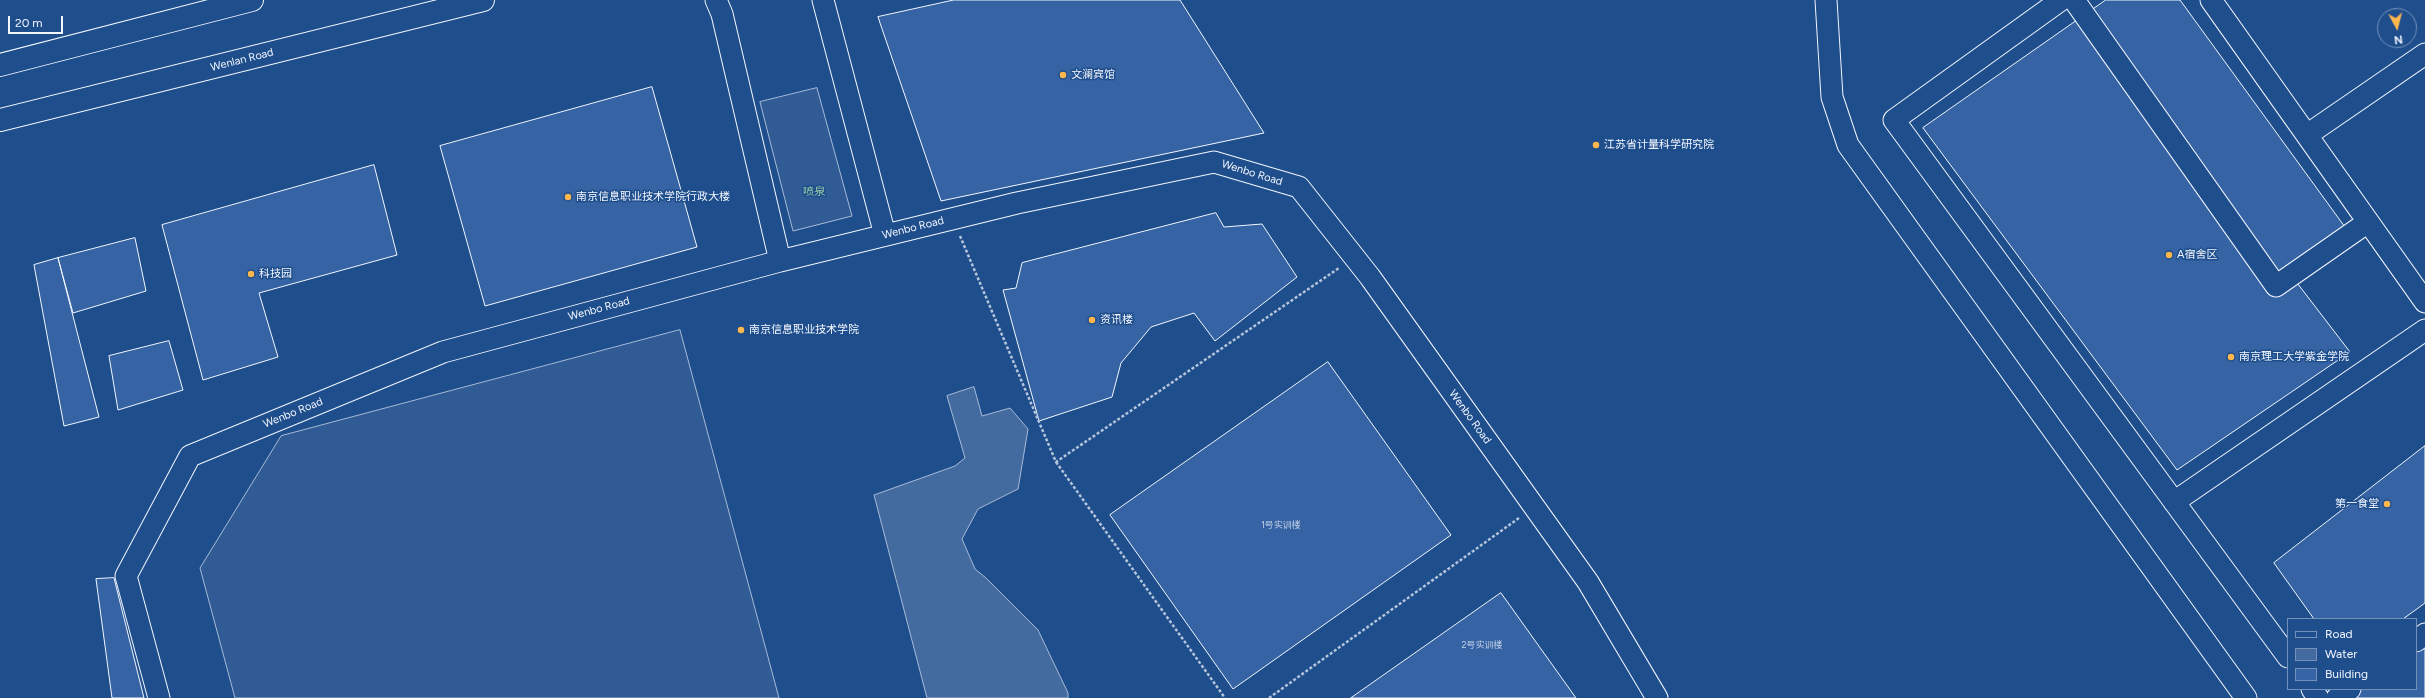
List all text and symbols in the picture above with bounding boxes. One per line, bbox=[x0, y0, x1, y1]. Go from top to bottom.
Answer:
scale bar bbox=[10, 8, 65, 34]
north arrow bbox=[2377, 8, 2417, 48]
text: 20 m bbox=[15, 16, 43, 30]
text: N bbox=[2393, 32, 2403, 46]
street label: Wenlan Road bbox=[209, 46, 275, 74]
place label: 文澜宾馆 bbox=[1071, 68, 1115, 82]
marker: 文澜宾馆 bbox=[1058, 70, 1068, 80]
place label: 江苏省计量科学研究院 bbox=[1604, 138, 1714, 152]
marker: 江苏省计量科学研究院 bbox=[1591, 140, 1601, 150]
street label: Wenbo Road bbox=[1220, 157, 1284, 189]
park label: 喷泉 bbox=[803, 185, 825, 199]
place label: 南京信息职业技术学院行政大楼 bbox=[576, 190, 730, 204]
marker: 南京信息职业技术学院行政大楼 bbox=[563, 192, 573, 202]
street label: Wenbo Road bbox=[881, 214, 945, 242]
place label: A宿舍区 bbox=[2177, 248, 2217, 262]
marker: A宿舍区 bbox=[2164, 250, 2174, 260]
place label: 科技园 bbox=[259, 267, 292, 281]
marker: 科技园 bbox=[246, 269, 256, 279]
street label: Wenbo Road bbox=[567, 294, 631, 324]
place label: 资讯楼 bbox=[1100, 313, 1133, 327]
marker: 资讯楼 bbox=[1087, 315, 1097, 325]
place label: 南京信息职业技术学院 bbox=[749, 323, 859, 337]
marker: 南京信息职业技术学院 bbox=[736, 325, 746, 335]
place label: 南京理工大学紫金学院 bbox=[2239, 350, 2349, 364]
marker: 南京理工大学紫金学院 bbox=[2226, 352, 2236, 362]
street label: Wenbo Road bbox=[1446, 388, 1494, 446]
street label: Wenbo Road bbox=[261, 395, 325, 431]
place label: 第一食堂 bbox=[2335, 497, 2379, 511]
marker: 第一食堂 bbox=[2382, 499, 2392, 509]
house number: 1号实训楼 bbox=[1261, 520, 1301, 530]
legend bbox=[2287, 618, 2417, 690]
text: Road bbox=[2325, 627, 2353, 641]
house number: 2号实训楼 bbox=[1461, 640, 1503, 650]
text: Water bbox=[2325, 647, 2357, 661]
text: Building bbox=[2325, 667, 2368, 681]

